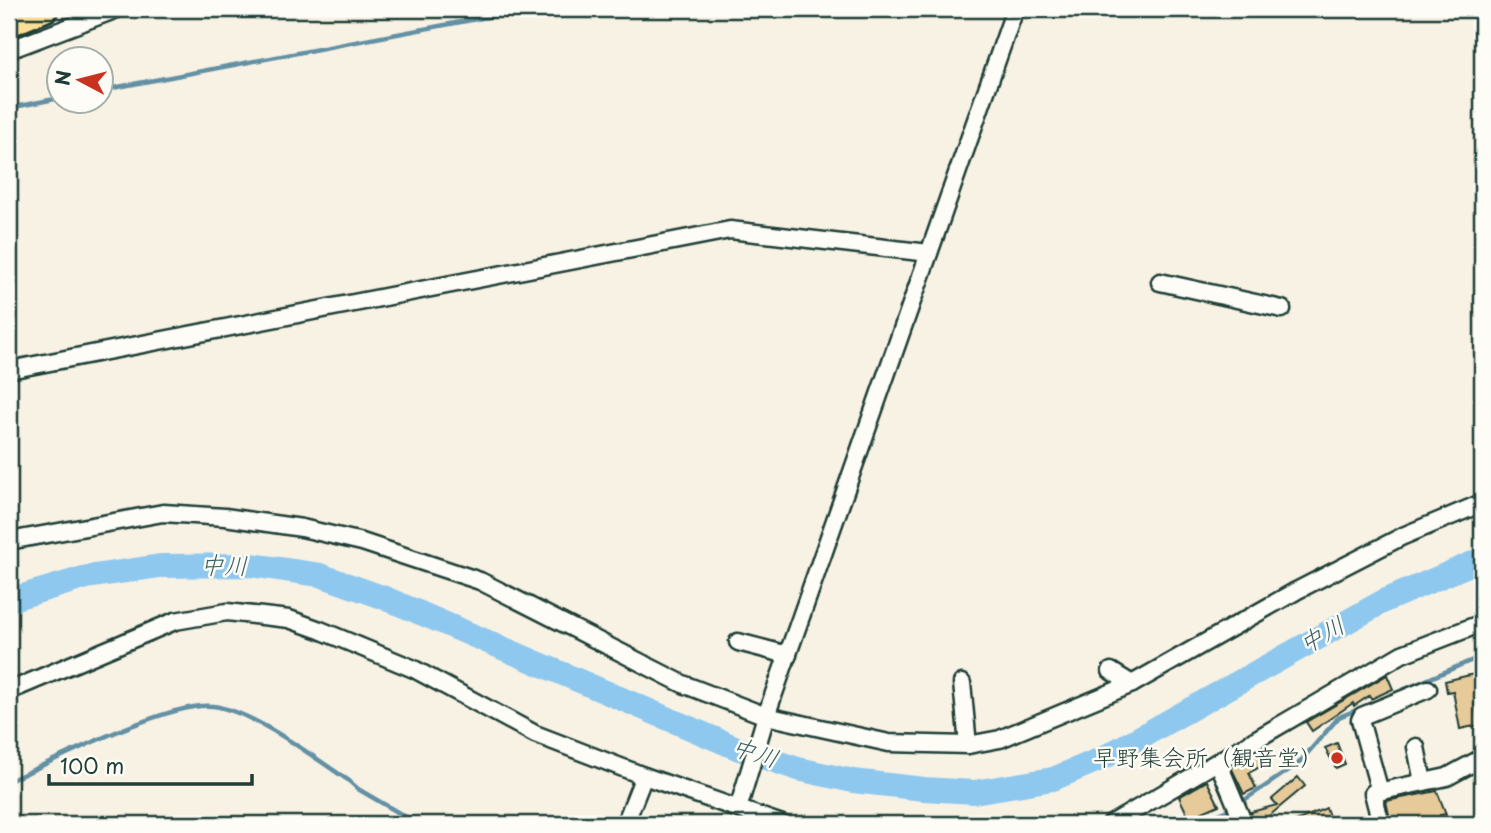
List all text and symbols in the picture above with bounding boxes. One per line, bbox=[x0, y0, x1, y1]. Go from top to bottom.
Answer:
north arrow bbox=[46, 46, 116, 116]
text: N bbox=[47, 69, 77, 87]
water label: 中川 bbox=[200, 546, 248, 582]
water label: 中川 bbox=[1291, 606, 1351, 661]
water label: 中川 bbox=[727, 727, 784, 776]
place label: 早野集会所（観音堂） bbox=[1093, 739, 1323, 774]
scale bar bbox=[49, 742, 252, 786]
text: 100 m bbox=[60, 749, 124, 781]
marker: 早野集会所（観音堂） bbox=[1329, 750, 1345, 766]

